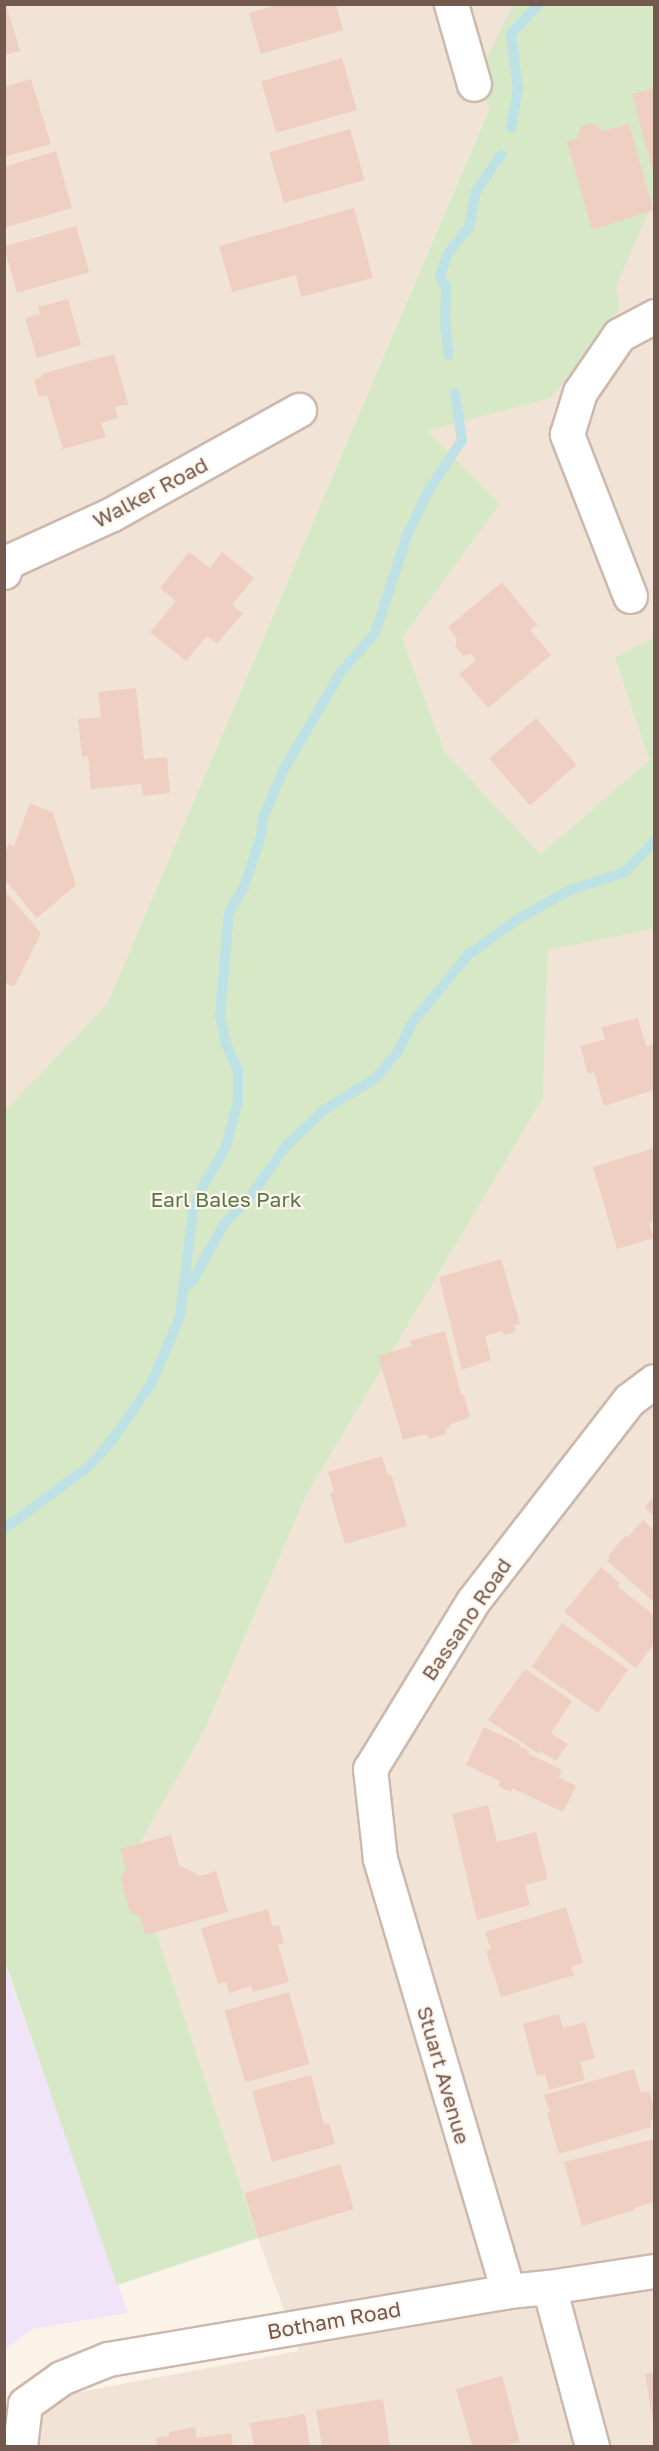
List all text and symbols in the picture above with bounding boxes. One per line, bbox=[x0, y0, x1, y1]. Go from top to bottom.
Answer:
street label: Walker Road bbox=[88, 451, 212, 533]
park label: Earl Bales Park bbox=[150, 1186, 302, 1212]
street label: Bassano Road bbox=[416, 1553, 516, 1685]
street label: Stuart Avenue bbox=[412, 2003, 476, 2147]
street label: Botham Road bbox=[265, 2296, 403, 2344]

